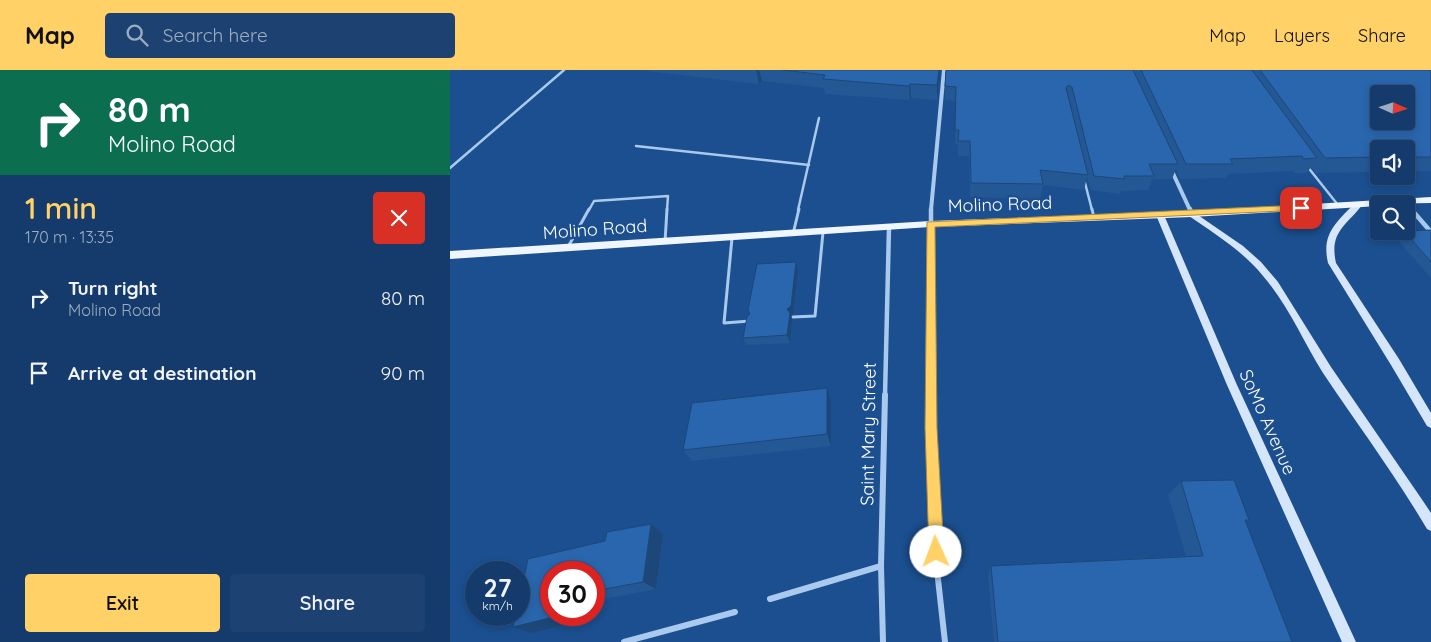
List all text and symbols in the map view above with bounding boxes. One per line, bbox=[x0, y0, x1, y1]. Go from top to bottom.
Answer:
search box bbox=[105, 13, 455, 58]
text: Map bbox=[25, 20, 75, 50]
icon: search bbox=[123, 21, 151, 49]
text: Search here bbox=[163, 23, 268, 47]
text: Map bbox=[1209, 24, 1246, 47]
text: Layers bbox=[1274, 24, 1330, 47]
text: Share bbox=[1358, 24, 1406, 47]
north arrow bbox=[1370, 85, 1415, 130]
map controls bbox=[1370, 85, 1415, 240]
text: 80 m bbox=[108, 87, 191, 131]
icon: right bbox=[25, 90, 90, 155]
text: Molino Road bbox=[108, 130, 236, 158]
button: sound bbox=[1370, 140, 1415, 185]
pin bbox=[1280, 187, 1322, 229]
text: 1 min bbox=[25, 189, 97, 227]
street label: Molino Road bbox=[947, 191, 1053, 217]
button: close bbox=[373, 192, 425, 244]
icon: arrive bbox=[1287, 194, 1315, 222]
button: search bbox=[1370, 195, 1415, 240]
street label: Molino Road bbox=[542, 214, 648, 244]
text: 170 m · 13:35 bbox=[25, 227, 114, 247]
text: Turn right bbox=[68, 276, 157, 300]
icon: right bbox=[25, 284, 53, 312]
text: 80 m bbox=[381, 286, 425, 310]
text: Molino Road bbox=[68, 300, 161, 320]
icon: arrive bbox=[25, 359, 53, 387]
text: Arrive at destination bbox=[68, 361, 257, 385]
text: 90 m bbox=[381, 361, 425, 385]
street label: Saint Mary Street bbox=[855, 362, 881, 506]
street label: SoMo Avenue bbox=[1234, 366, 1302, 478]
position arrow bbox=[909, 525, 961, 577]
speed limit sign: 30 bbox=[540, 561, 605, 626]
text: 27 bbox=[484, 572, 511, 603]
button: Exit bbox=[25, 574, 220, 632]
button: Share bbox=[230, 574, 425, 632]
text: km/h bbox=[482, 598, 513, 613]

